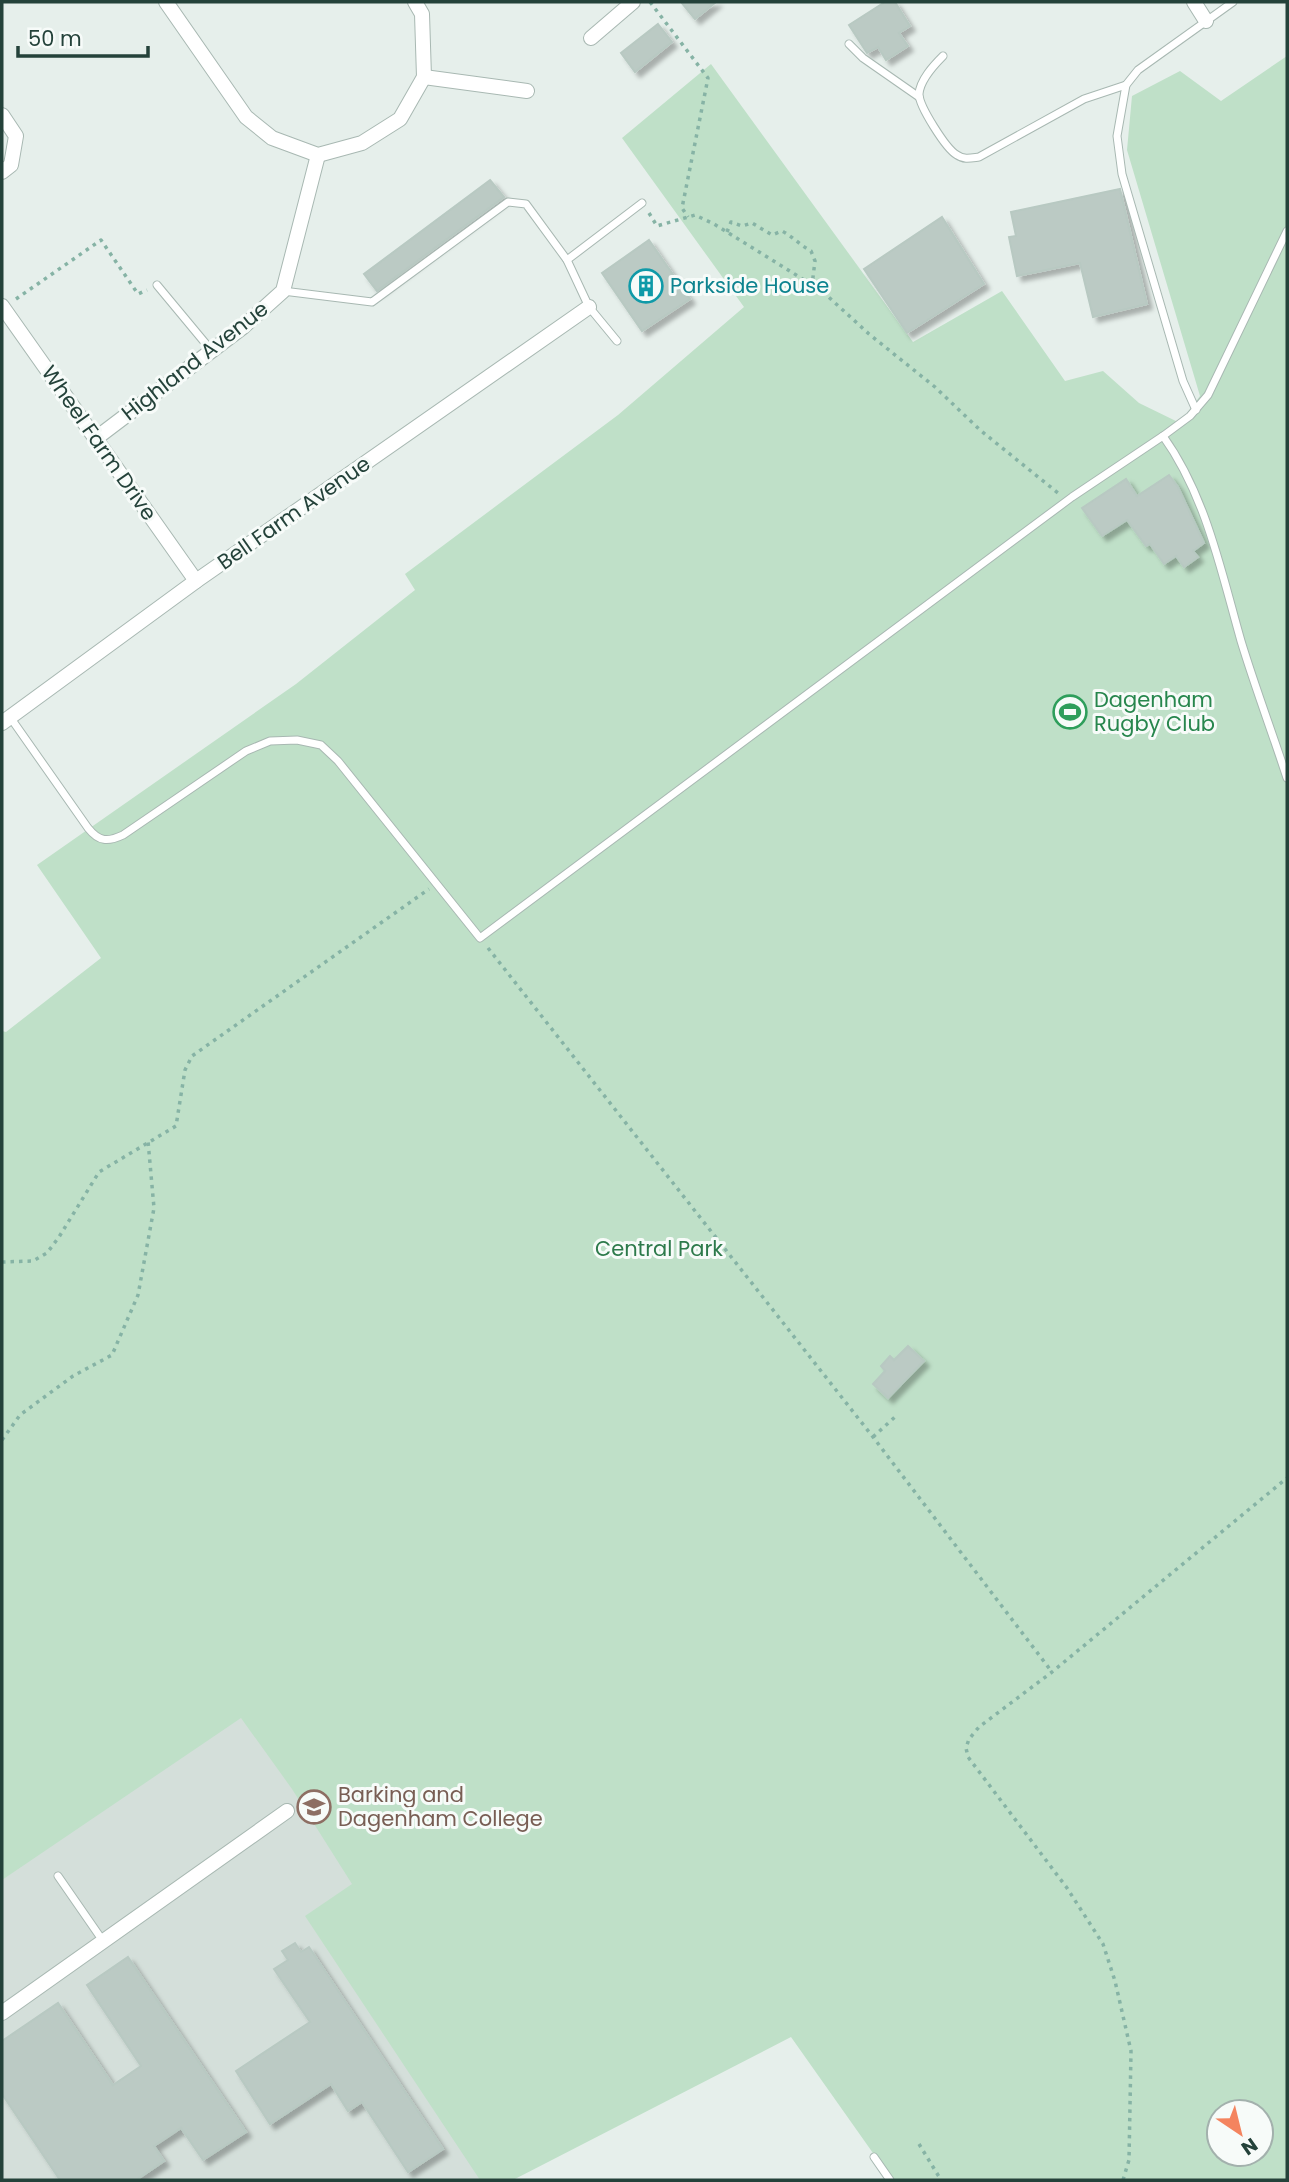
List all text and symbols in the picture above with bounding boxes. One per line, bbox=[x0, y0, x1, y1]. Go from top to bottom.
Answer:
scale bar bbox=[18, 14, 147, 58]
text: 50 m bbox=[28, 24, 82, 53]
building icon: Parkside House bbox=[627, 267, 665, 305]
place label: Parkside House bbox=[670, 271, 829, 300]
street label: Highland Avenue bbox=[115, 294, 274, 427]
street label: Wheel Farm Drive bbox=[35, 359, 164, 526]
street label: Bell Farm Avenue bbox=[211, 449, 376, 576]
place label: Dagenham Rugby Club bbox=[1094, 685, 1215, 738]
sports icon: Dagenham Rugby Club bbox=[1051, 693, 1089, 731]
park label: Central Park bbox=[595, 1234, 723, 1263]
place label: Barking and Dagenham College bbox=[338, 1780, 543, 1833]
school or university icon: Barking and Dagenham College bbox=[295, 1788, 333, 1826]
north arrow bbox=[1205, 2098, 1275, 2168]
text: N bbox=[1236, 2131, 1263, 2162]

